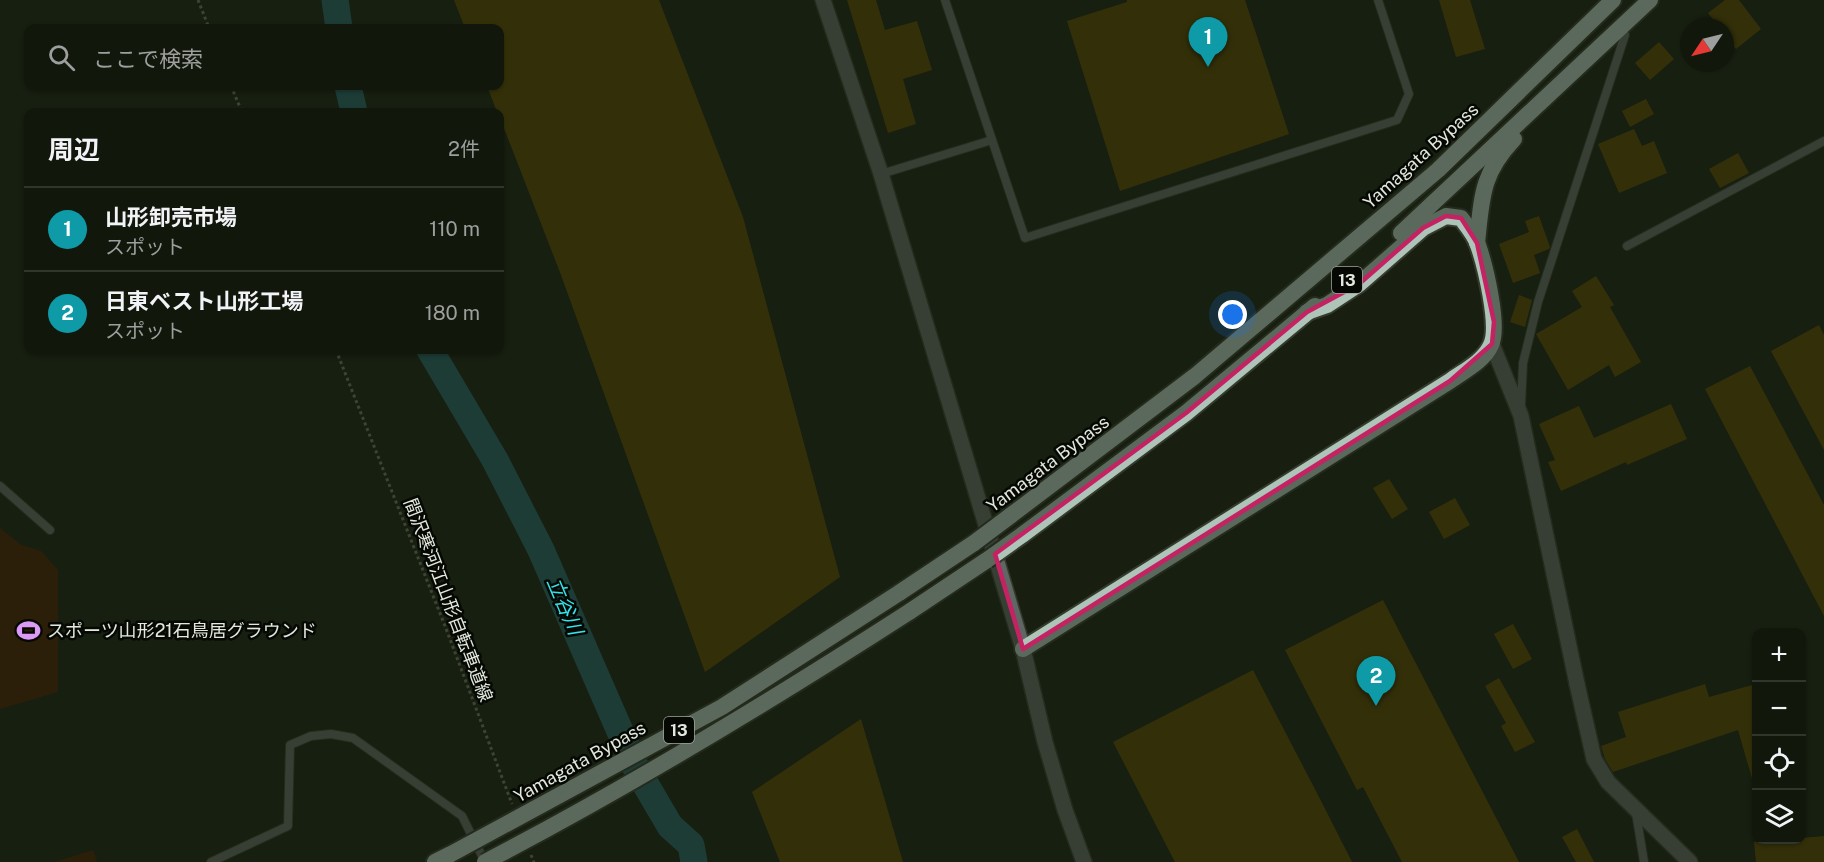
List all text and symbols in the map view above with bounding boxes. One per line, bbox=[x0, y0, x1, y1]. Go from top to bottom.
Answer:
pin: 1 bbox=[1188, 17, 1228, 67]
north arrow bbox=[1680, 18, 1734, 72]
search box bbox=[24, 24, 504, 90]
icon: search bbox=[45, 41, 78, 74]
text: ここで検索 bbox=[93, 46, 203, 72]
street label: Yamagata Bypass bbox=[1359, 99, 1482, 213]
text: 周辺 bbox=[48, 134, 100, 165]
text: 2件 bbox=[448, 137, 480, 161]
text: 山形卸売市場 bbox=[105, 204, 237, 230]
text: 1 bbox=[63, 217, 72, 241]
text: 110 m bbox=[429, 217, 480, 241]
text: スポット bbox=[105, 235, 185, 259]
road number: 13 bbox=[1332, 267, 1362, 293]
text: 日東ベスト山形工場 bbox=[105, 288, 303, 314]
your location bbox=[1218, 300, 1247, 329]
text: 2 bbox=[61, 301, 74, 325]
text: 180 m bbox=[425, 301, 480, 325]
text: スポット bbox=[105, 319, 185, 343]
street label: Yamagata Bypass bbox=[983, 411, 1113, 516]
street label: 間沢寒河江山形自転車道線 bbox=[400, 495, 497, 704]
water label: 立谷川 bbox=[542, 574, 589, 640]
sports icon: スポーツ山形21石鳥居グラウンド bbox=[16, 618, 42, 644]
place label: スポーツ山形21石鳥居グラウンド bbox=[47, 620, 317, 641]
map controls bbox=[1752, 628, 1806, 844]
button: + bbox=[1752, 628, 1806, 682]
pin: 2 bbox=[1356, 656, 1396, 706]
button: − bbox=[1752, 682, 1806, 736]
street label: Yamagata Bypass bbox=[510, 717, 649, 806]
road number: 13 bbox=[664, 717, 694, 743]
button: locate bbox=[1752, 736, 1806, 790]
button: layers bbox=[1752, 790, 1806, 844]

